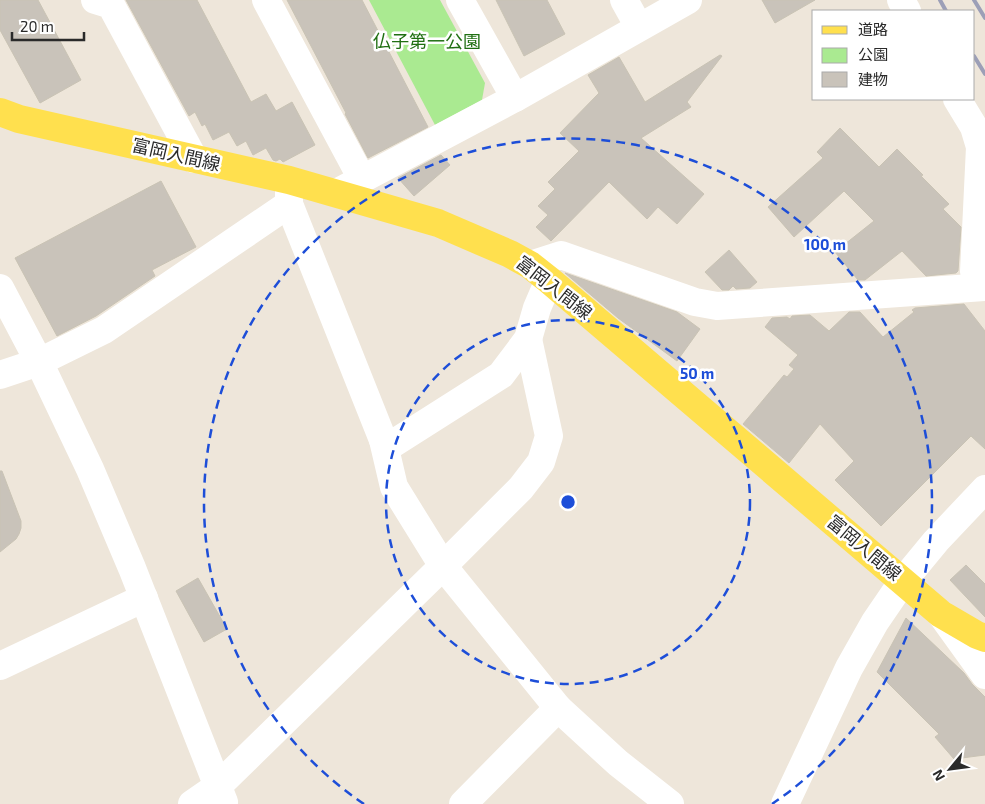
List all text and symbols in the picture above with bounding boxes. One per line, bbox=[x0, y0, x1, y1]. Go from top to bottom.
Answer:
scale bar bbox=[12, 10, 85, 42]
legend bbox=[812, 10, 975, 100]
text: 20 m bbox=[20, 17, 54, 35]
text: 道路 bbox=[858, 20, 888, 38]
park label: 仏子第一公園 bbox=[373, 30, 481, 52]
text: 公園 bbox=[858, 45, 888, 63]
text: 建物 bbox=[858, 70, 888, 88]
street label: 富岡入間線 bbox=[130, 133, 223, 175]
text: 100 m bbox=[804, 235, 846, 253]
street label: 富岡入間線 bbox=[512, 251, 597, 324]
text: 50 m bbox=[680, 364, 714, 382]
centre of rings bbox=[559, 493, 577, 511]
street label: 富岡入間線 bbox=[823, 510, 906, 585]
north arrow bbox=[925, 744, 975, 794]
text: N bbox=[928, 767, 948, 784]

